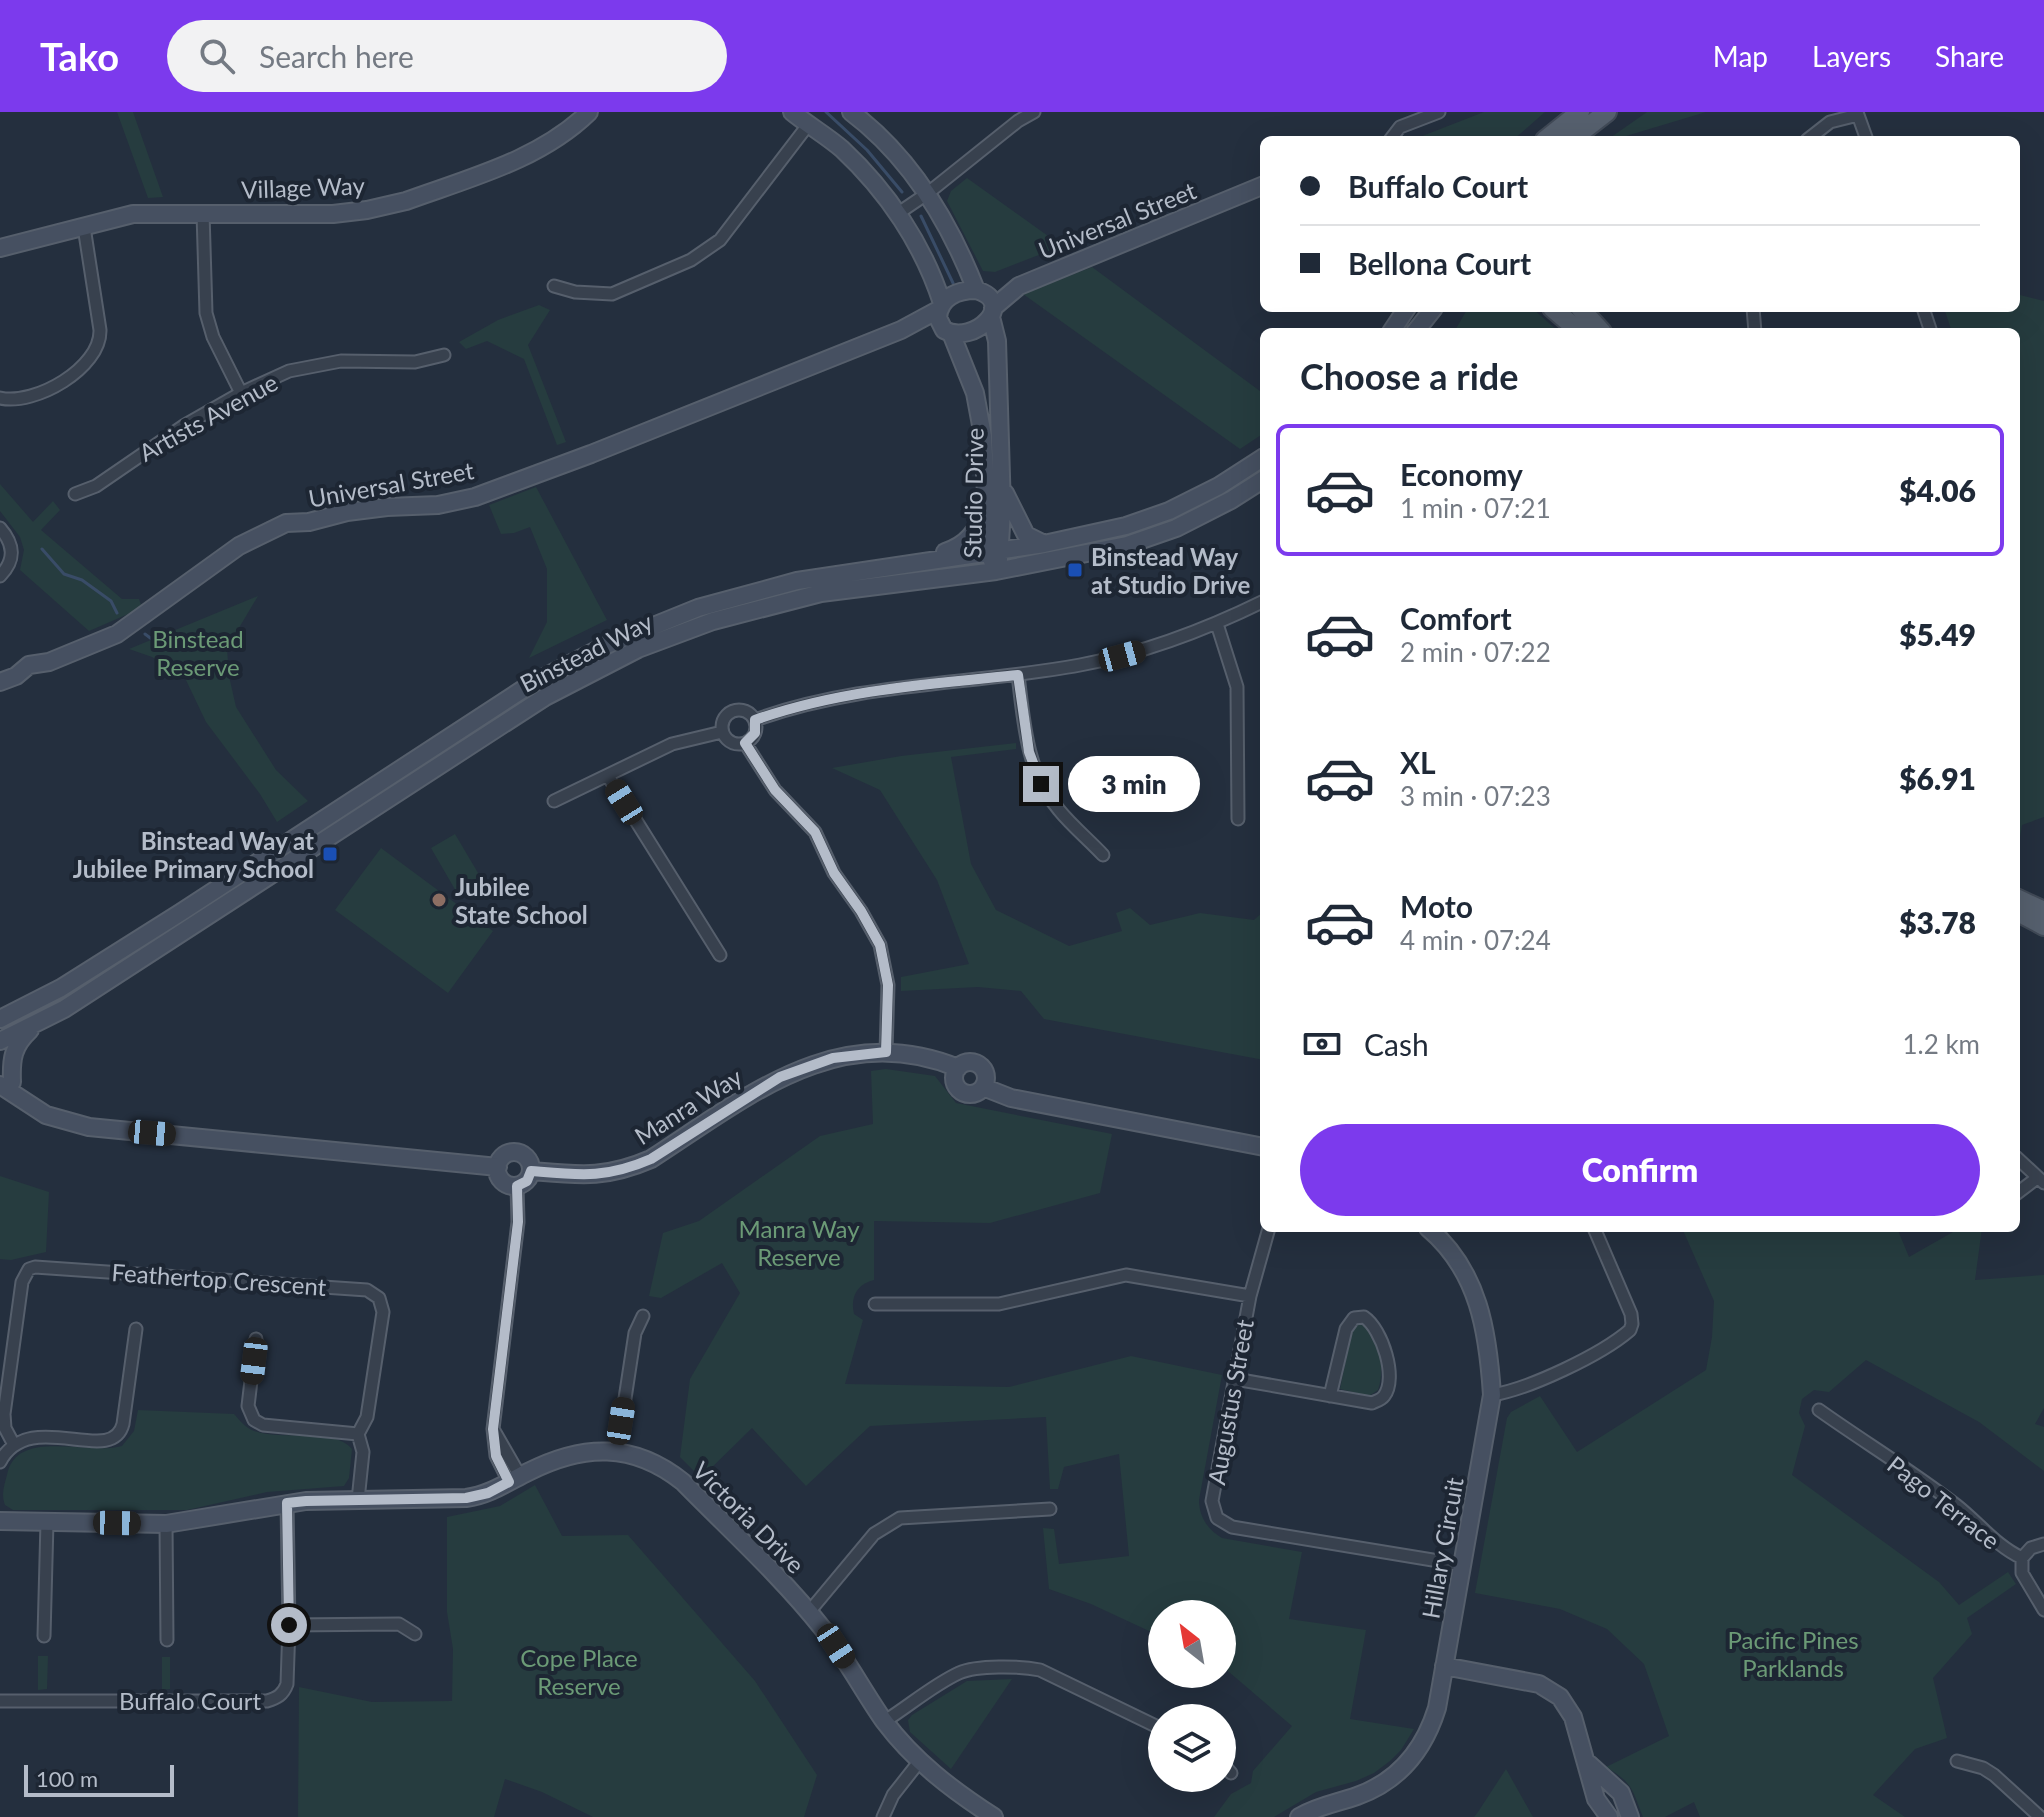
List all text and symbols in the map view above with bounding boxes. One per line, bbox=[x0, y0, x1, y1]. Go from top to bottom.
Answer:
search box bbox=[167, 20, 727, 92]
text: Tako bbox=[40, 33, 119, 79]
icon: search bbox=[195, 34, 239, 78]
text: Search here bbox=[259, 38, 414, 74]
text: Map bbox=[1713, 39, 1768, 73]
text: Layers bbox=[1812, 39, 1891, 73]
text: Share bbox=[1935, 39, 2004, 73]
text: Buffalo Court bbox=[1348, 168, 1528, 204]
street label: Village Way bbox=[241, 170, 366, 204]
street label: Universal Street bbox=[1034, 175, 1200, 265]
text: Bellona Court bbox=[1348, 245, 1531, 281]
text: Choose a ride bbox=[1300, 354, 1519, 398]
street label: Artists Avenue bbox=[134, 367, 282, 467]
street label: Studio Drive bbox=[957, 427, 989, 559]
icon: car bbox=[1304, 454, 1376, 526]
street label: Universal Street bbox=[306, 455, 476, 513]
text: Economy bbox=[1400, 456, 1523, 492]
text: $4.06 bbox=[1899, 472, 1976, 508]
text: 1 min · 07:21 bbox=[1400, 492, 1551, 524]
place label: Binstead Way at Studio Drive bbox=[1091, 542, 1251, 599]
marker: Binstead Way at Studio Drive bbox=[1066, 561, 1084, 579]
icon: car bbox=[1304, 598, 1376, 670]
text: Comfort bbox=[1400, 600, 1512, 636]
street label: Binstead Way bbox=[515, 606, 658, 698]
text: $5.49 bbox=[1899, 616, 1976, 652]
park label: Binstead Reserve bbox=[152, 624, 244, 681]
text: 2 min · 07:22 bbox=[1400, 636, 1551, 668]
car bbox=[1096, 638, 1148, 674]
icon: car bbox=[1304, 742, 1376, 814]
text: XL bbox=[1400, 744, 1436, 780]
callout: 3 min bbox=[1069, 756, 1201, 812]
text: $6.91 bbox=[1899, 760, 1976, 796]
route end bbox=[1023, 766, 1059, 802]
text: 3 min bbox=[1102, 768, 1166, 800]
car bbox=[601, 775, 647, 829]
text: 3 min · 07:23 bbox=[1400, 780, 1551, 812]
place label: Binstead Way at Jubilee Primary School bbox=[73, 826, 314, 883]
marker: Binstead Way at Jubilee Primary School bbox=[321, 845, 339, 863]
place label: Jubilee State School bbox=[455, 872, 588, 929]
icon: car bbox=[1304, 886, 1376, 958]
text: Moto bbox=[1400, 888, 1473, 924]
marker: Jubilee State School bbox=[430, 891, 448, 909]
text: $3.78 bbox=[1899, 904, 1976, 940]
text: 4 min · 07:24 bbox=[1400, 924, 1551, 956]
icon: cash bbox=[1300, 1022, 1344, 1066]
text: Cash bbox=[1364, 1026, 1429, 1062]
text: 1.2 km bbox=[1902, 1028, 1980, 1060]
street label: Manra Way bbox=[629, 1061, 748, 1150]
car bbox=[127, 1119, 177, 1147]
button: Confirm bbox=[1300, 1124, 1980, 1216]
park label: Manra Way Reserve bbox=[738, 1214, 860, 1271]
street label: Feathertop Crescent bbox=[111, 1257, 328, 1301]
street label: Augustus Street bbox=[1201, 1317, 1259, 1487]
car bbox=[239, 1336, 269, 1386]
car bbox=[605, 1395, 637, 1447]
street label: Pago Terrace bbox=[1882, 1449, 2006, 1555]
street label: Victoria Drive bbox=[687, 1455, 811, 1579]
street label: Hillary Circuit bbox=[1415, 1475, 1469, 1621]
car bbox=[93, 1511, 141, 1535]
north arrow bbox=[1148, 1600, 1236, 1688]
map controls bbox=[1148, 1600, 1236, 1792]
route start bbox=[271, 1607, 307, 1643]
car bbox=[813, 1619, 859, 1673]
park label: Pacific Pines Parklands bbox=[1727, 1625, 1859, 1682]
park label: Cope Place Reserve bbox=[520, 1643, 638, 1700]
street label: Buffalo Court bbox=[119, 1686, 261, 1715]
button: layers bbox=[1148, 1704, 1236, 1792]
scale bar bbox=[24, 1761, 174, 1797]
text: 100 m bbox=[36, 1765, 98, 1792]

